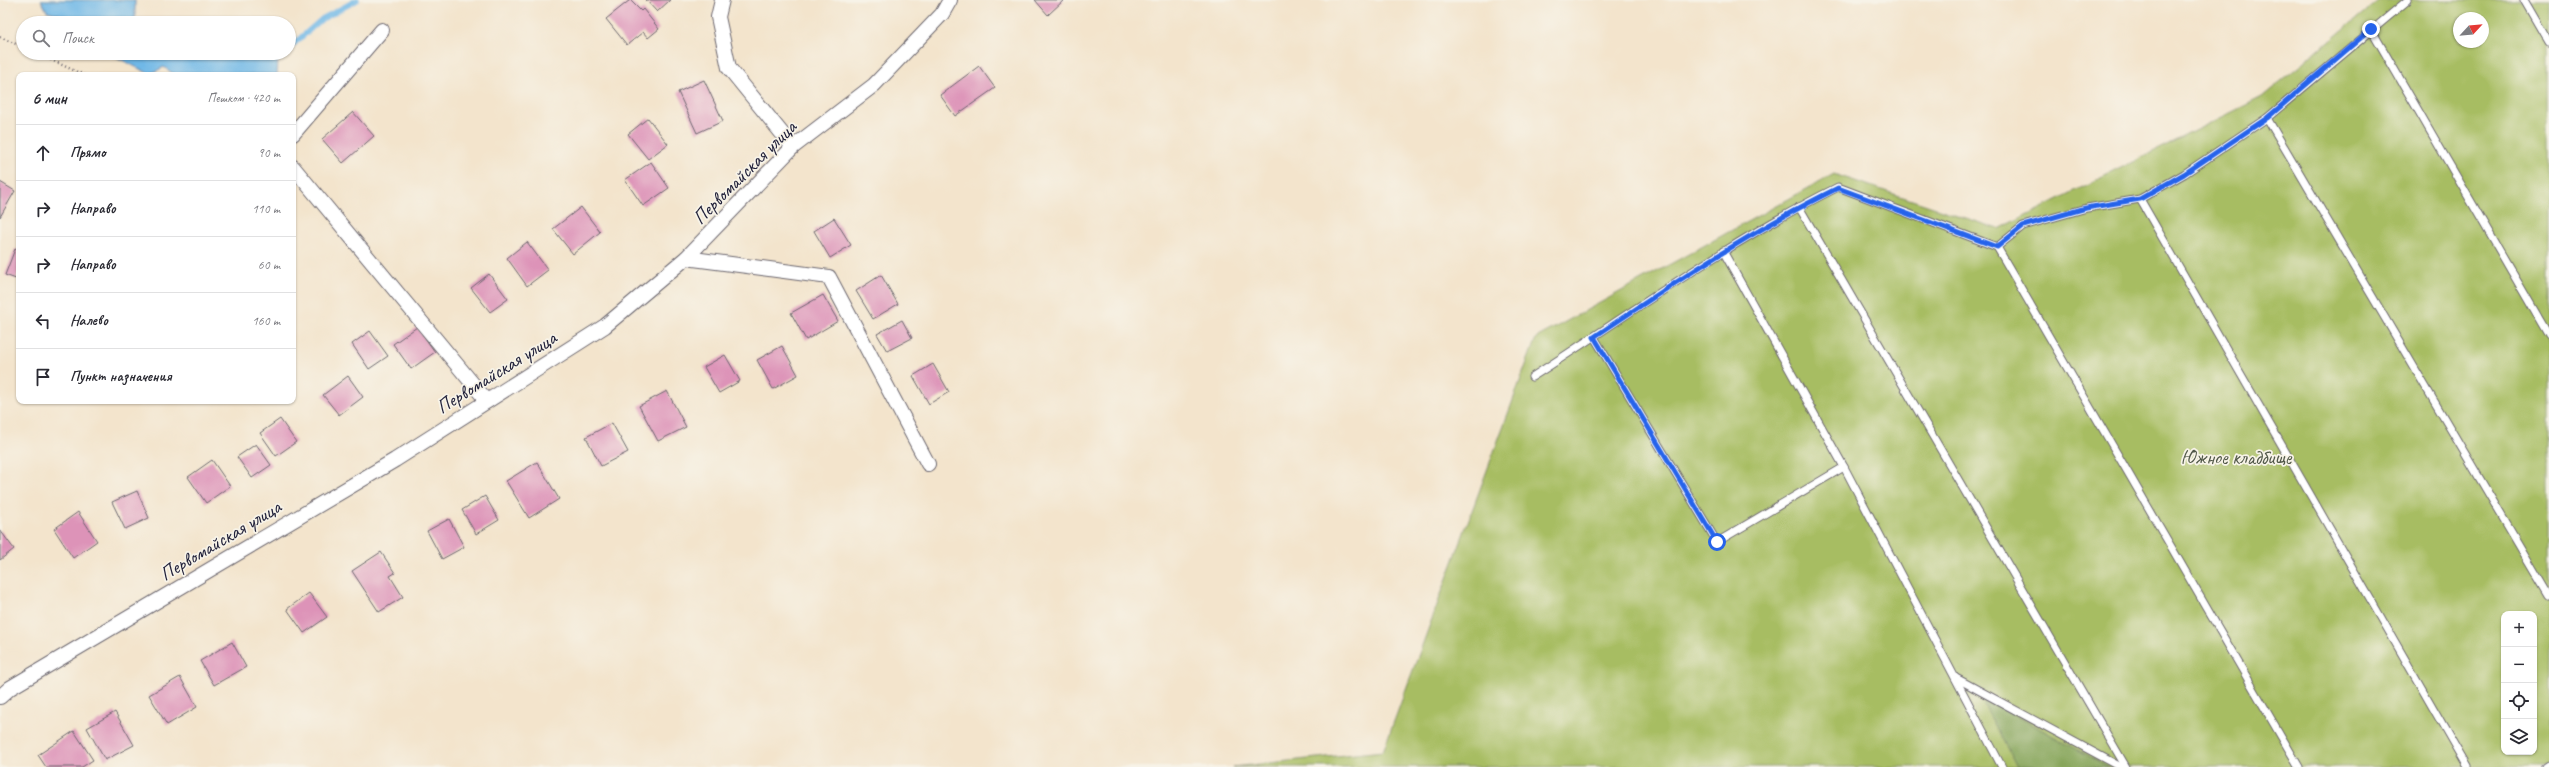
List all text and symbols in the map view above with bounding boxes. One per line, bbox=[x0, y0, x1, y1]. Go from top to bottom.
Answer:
north arrow bbox=[2453, 12, 2489, 48]
search box bbox=[16, 16, 296, 60]
route end bbox=[2362, 20, 2380, 38]
icon: search bbox=[30, 27, 52, 49]
text: Поиск bbox=[62, 29, 94, 48]
text: 6 мин bbox=[32, 88, 67, 109]
text: Пешком · 420 m bbox=[207, 90, 280, 106]
street label: Первомайская улица bbox=[687, 114, 803, 230]
icon: ahead bbox=[32, 142, 54, 164]
text: Прямо bbox=[70, 143, 106, 162]
text: 90 m bbox=[258, 145, 280, 161]
icon: right bbox=[32, 198, 54, 220]
text: Направо bbox=[70, 199, 116, 218]
text: 110 m bbox=[252, 201, 280, 217]
icon: right bbox=[32, 254, 54, 276]
text: Направо bbox=[70, 255, 116, 274]
text: 60 m bbox=[258, 257, 280, 273]
icon: left bbox=[32, 310, 54, 332]
text: Налево bbox=[70, 311, 108, 330]
text: 160 m bbox=[252, 313, 280, 329]
street label: Первомайская улица bbox=[432, 324, 563, 419]
icon: arrive bbox=[32, 366, 54, 388]
text: Пункт назначения bbox=[70, 367, 172, 386]
park label: Южное кладбище bbox=[2181, 445, 2293, 470]
street label: Первомайская улица bbox=[155, 493, 287, 586]
route start bbox=[1708, 533, 1726, 551]
map controls bbox=[2501, 611, 2537, 755]
button: + bbox=[2501, 611, 2537, 647]
button: − bbox=[2501, 647, 2537, 683]
button: locate bbox=[2501, 683, 2537, 719]
button: layers bbox=[2501, 719, 2537, 755]

